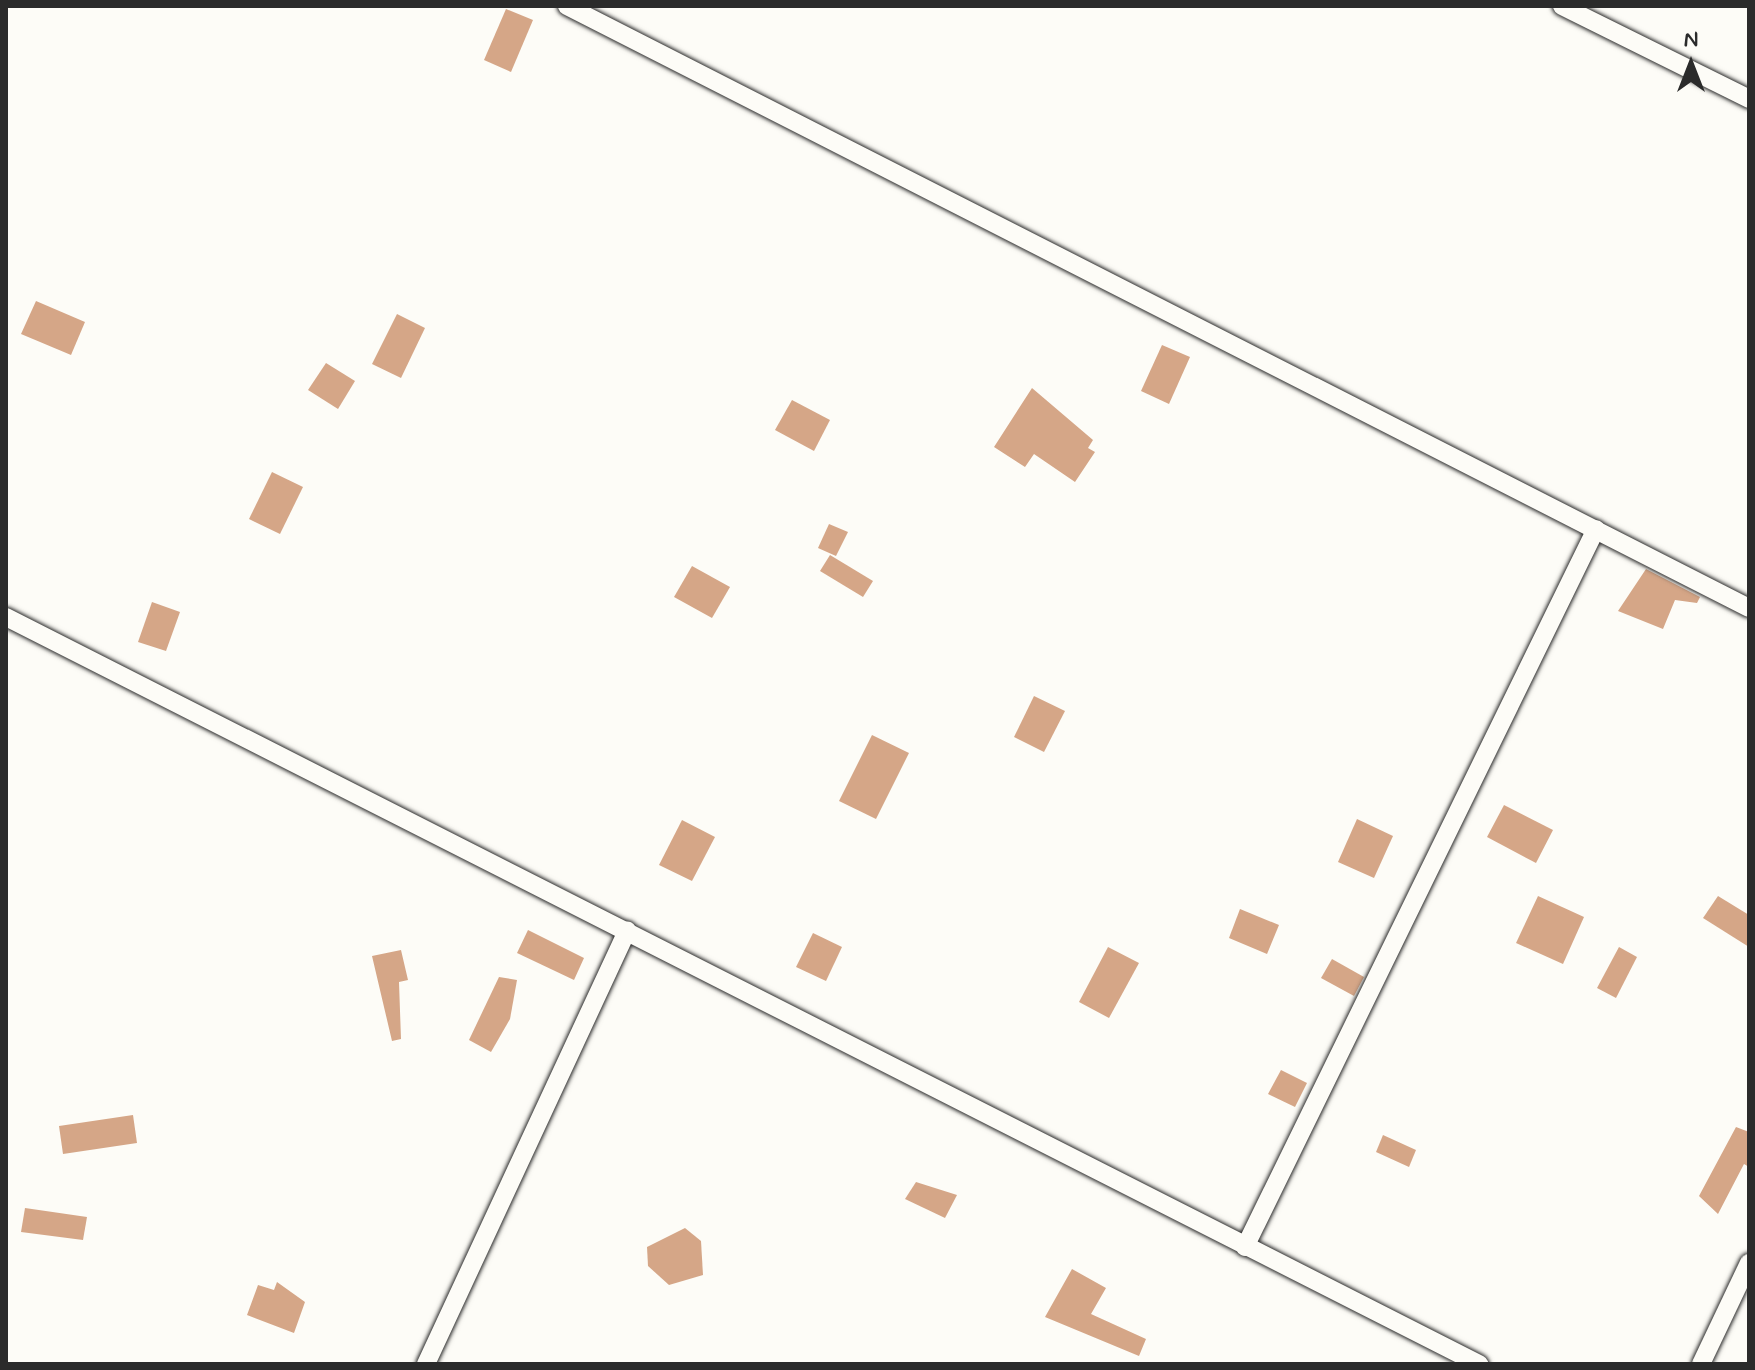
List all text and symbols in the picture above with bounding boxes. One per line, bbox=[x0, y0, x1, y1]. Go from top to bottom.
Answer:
north arrow bbox=[1651, 24, 1731, 104]
text: N bbox=[1684, 26, 1698, 54]

